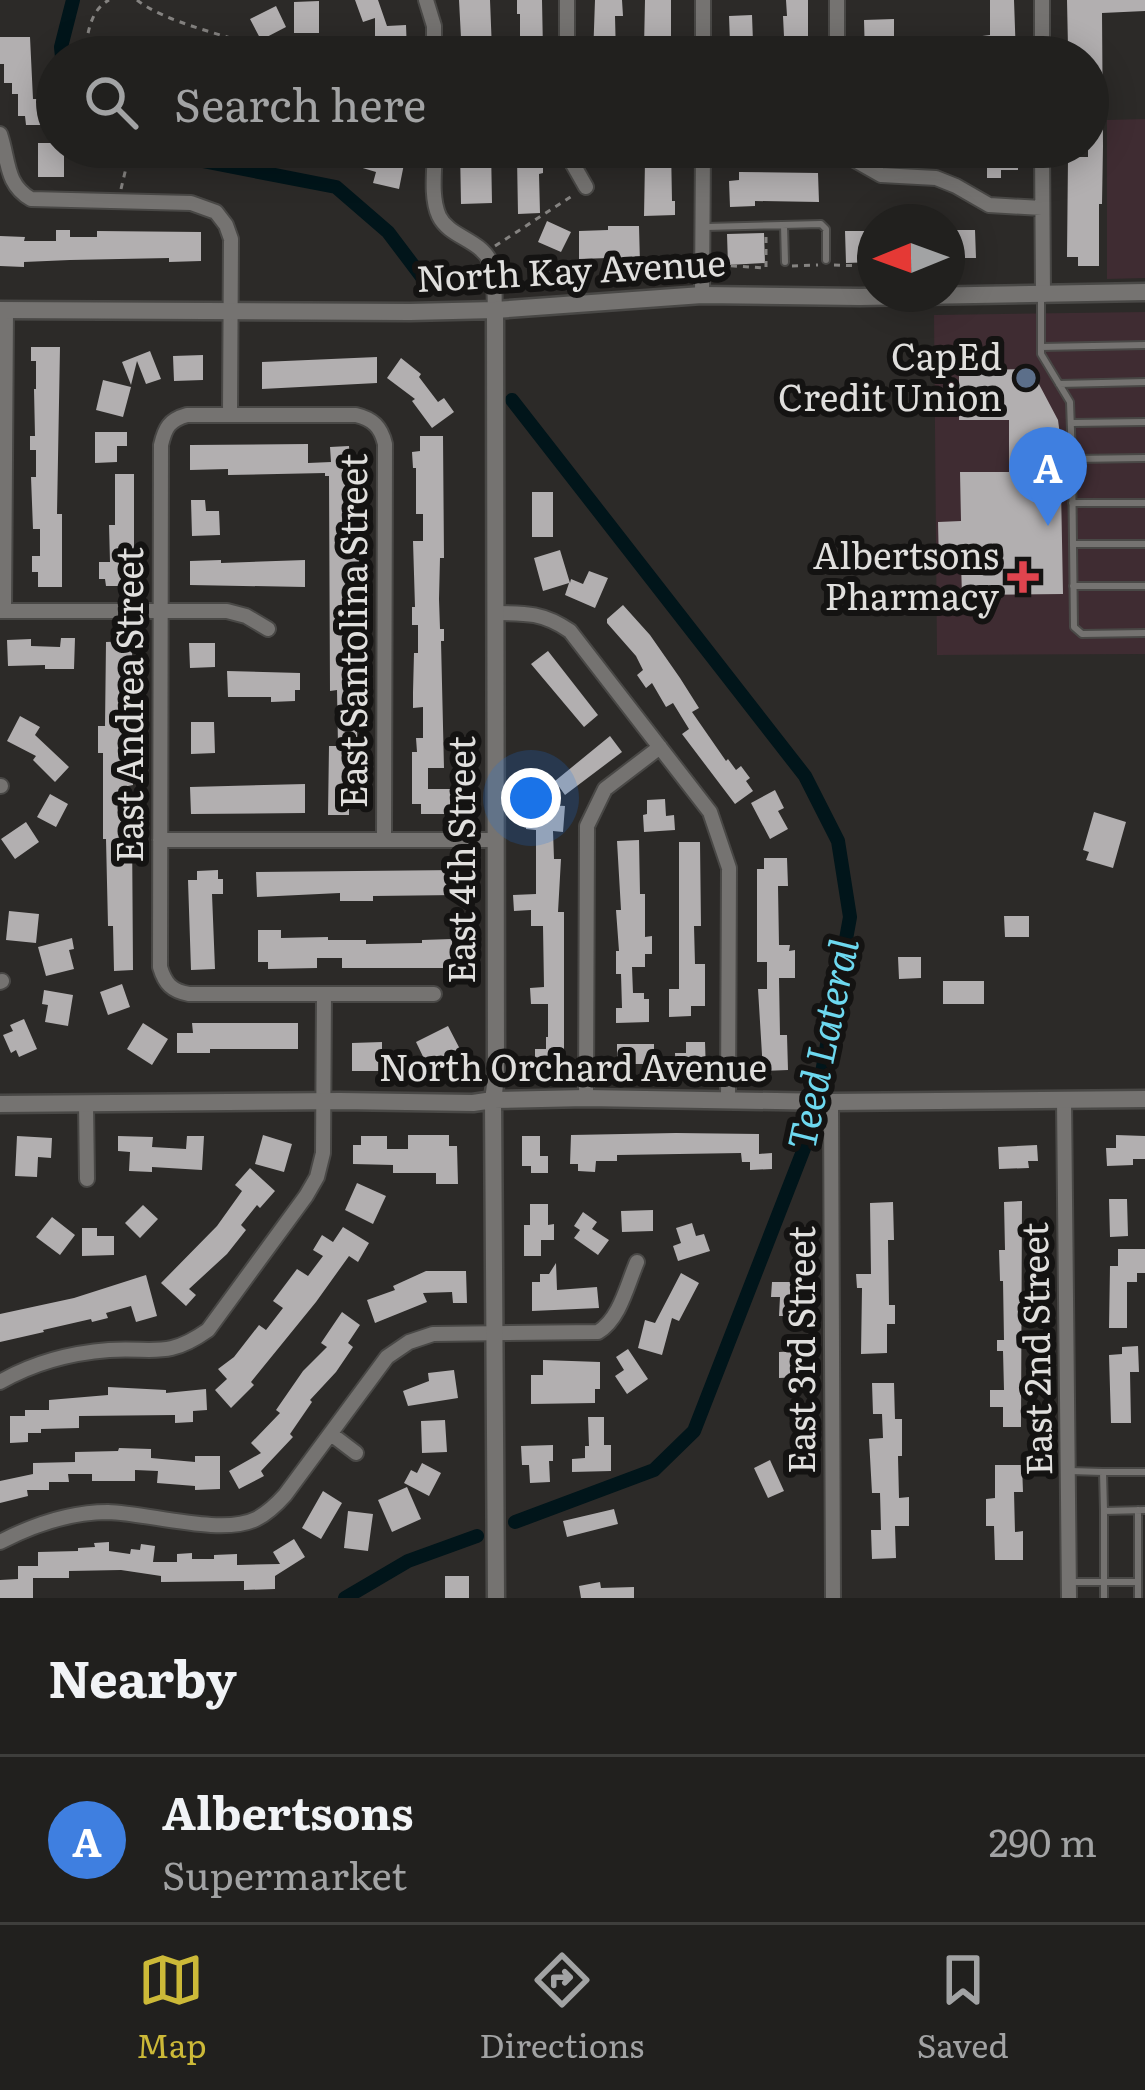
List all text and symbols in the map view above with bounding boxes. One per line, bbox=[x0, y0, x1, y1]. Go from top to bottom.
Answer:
search box bbox=[36, 36, 1109, 168]
icon: search bbox=[78, 69, 144, 135]
text: Search here bbox=[174, 69, 426, 136]
north arrow bbox=[857, 204, 965, 312]
street label: North Kay Avenue bbox=[415, 234, 727, 303]
place label: CapEd Credit Union bbox=[778, 328, 1002, 422]
marker: CapEd Credit Union bbox=[1013, 365, 1039, 391]
pin: A bbox=[1009, 427, 1087, 526]
street label: East Santolina Street bbox=[325, 453, 378, 809]
place label: Albertsons Pharmacy bbox=[813, 527, 999, 621]
street label: East Andrea Street bbox=[101, 547, 154, 863]
marker: Albertsons Pharmacy bbox=[1010, 564, 1036, 590]
street label: East 4th Street bbox=[433, 736, 486, 984]
your location bbox=[501, 768, 561, 828]
water label: Teed Lateral bbox=[769, 933, 871, 1154]
street label: North Orchard Avenue bbox=[379, 1039, 767, 1092]
street label: East 2nd Street bbox=[1006, 1221, 1063, 1476]
street label: East 3rd Street bbox=[773, 1226, 826, 1474]
text: Nearby bbox=[48, 1638, 237, 1714]
text: Albertsons bbox=[162, 1777, 414, 1844]
text: A bbox=[72, 1811, 102, 1869]
text: 290 m bbox=[989, 1811, 1097, 1869]
text: Supermarket bbox=[162, 1844, 407, 1902]
tab: Map bbox=[136, 1947, 207, 2068]
tab: Directions bbox=[479, 1947, 644, 2068]
tab: Saved bbox=[917, 1947, 1009, 2068]

